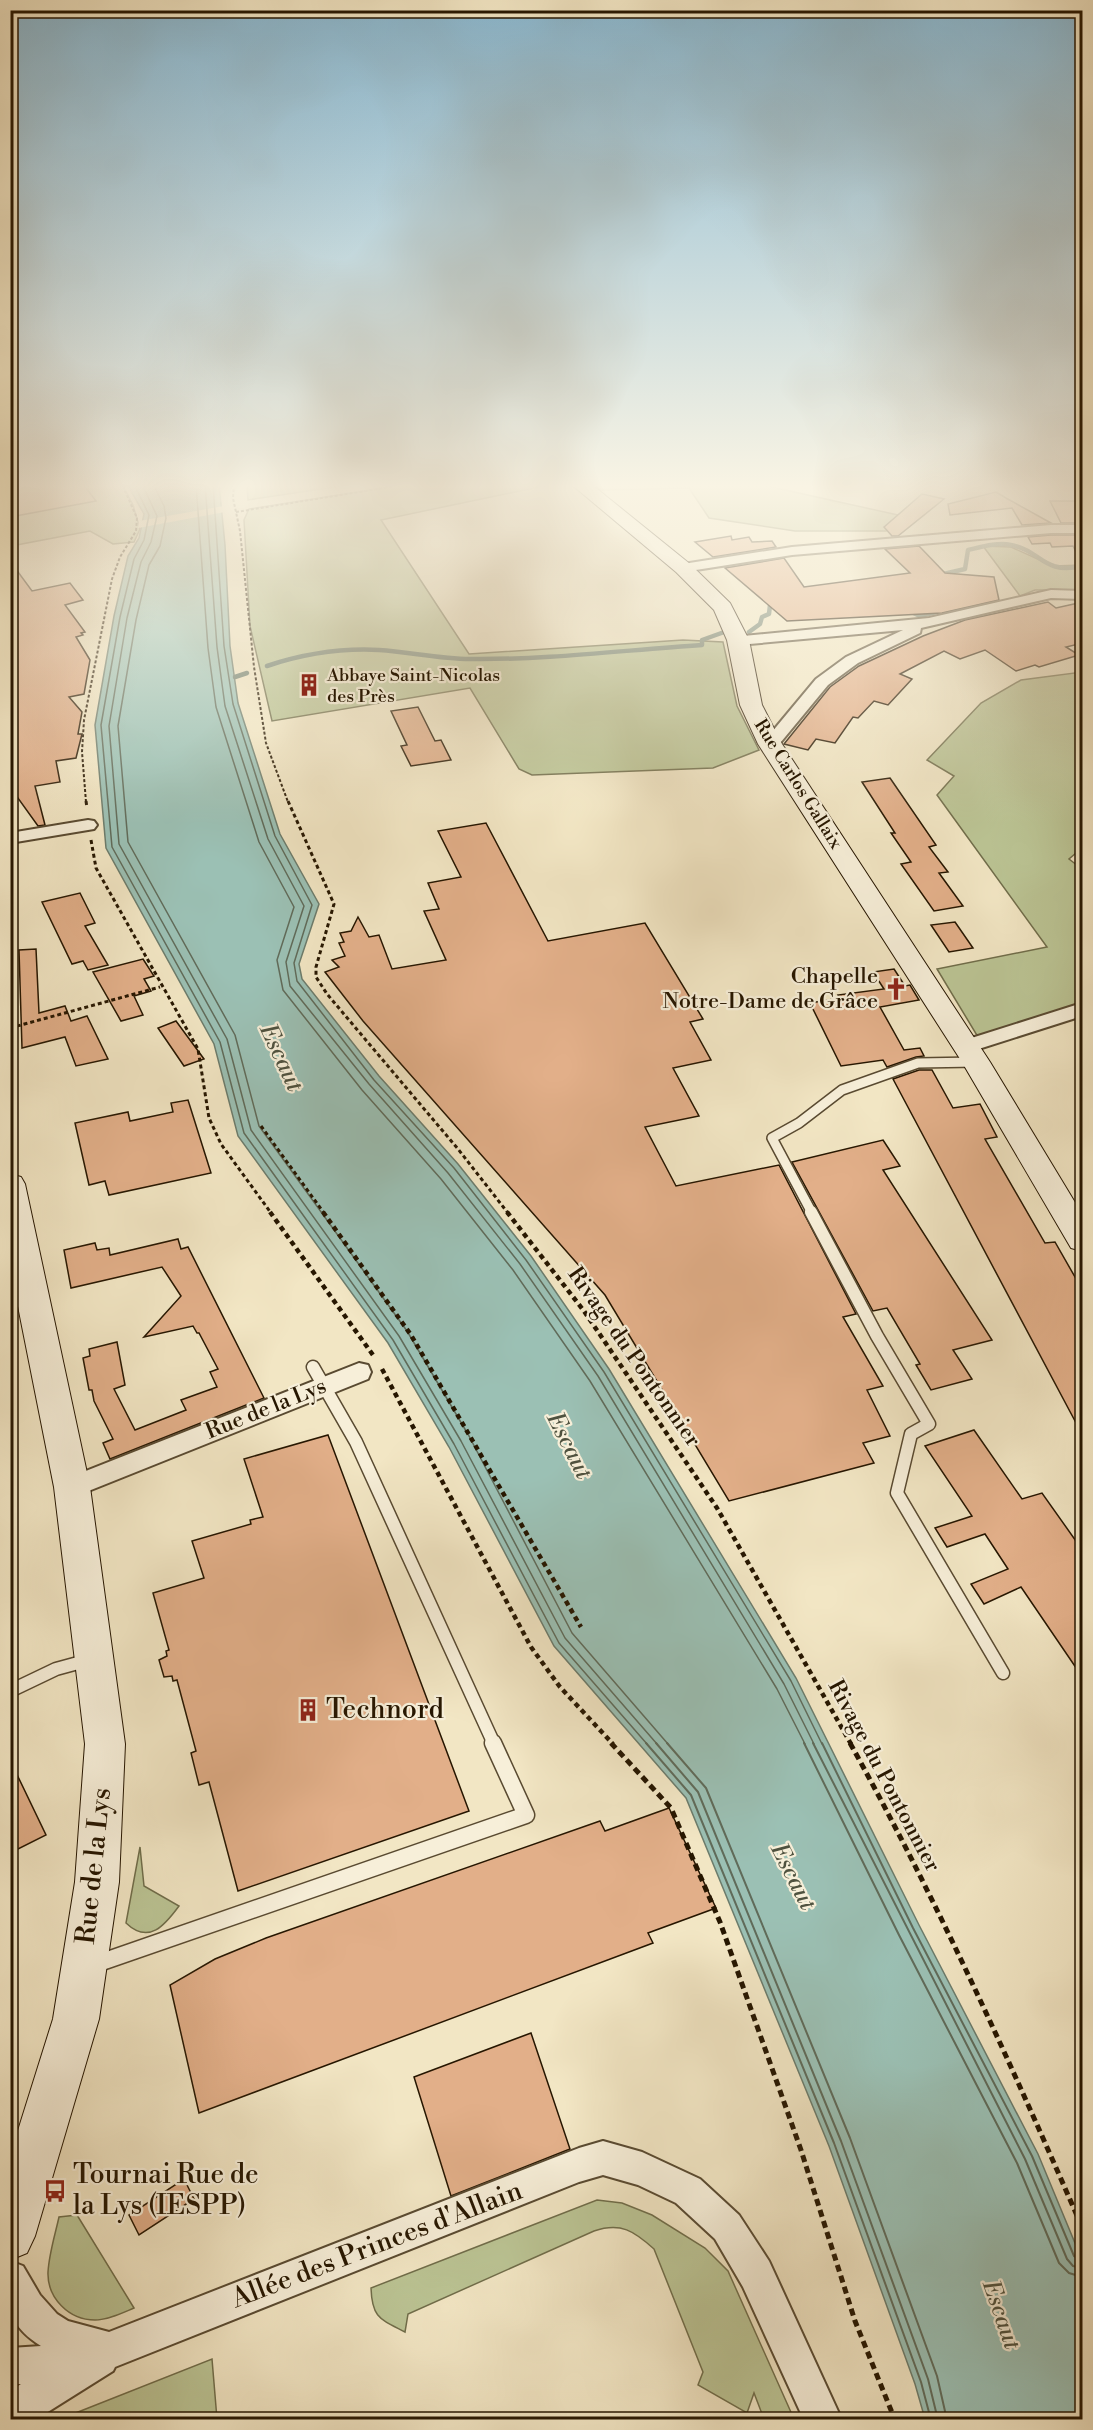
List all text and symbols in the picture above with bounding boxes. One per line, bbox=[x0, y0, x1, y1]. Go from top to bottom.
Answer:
place label: Abbaye Saint-Nicolas des Près bbox=[326, 664, 500, 708]
building icon: Abbaye Saint-Nicolas des Près bbox=[296, 672, 322, 698]
street label: Rue Carlos Gallaix bbox=[749, 715, 848, 854]
place label: Chapelle Notre-Dame de Grâce bbox=[663, 963, 878, 1015]
church icon: Chapelle Notre-Dame de Grâce bbox=[883, 976, 909, 1002]
water label: Escaut bbox=[252, 1019, 310, 1098]
street label: Rivage du Pontonnier bbox=[562, 1262, 706, 1452]
street label: Rue de la Lys bbox=[202, 1372, 330, 1446]
water label: Escaut bbox=[539, 1407, 599, 1485]
street label: Rivage du Pontonnier bbox=[822, 1675, 946, 1877]
place label: Technord bbox=[326, 1693, 444, 1727]
building icon: Technord bbox=[295, 1697, 321, 1723]
street label: Rue de la Lys bbox=[69, 1786, 119, 1946]
water label: Escaut bbox=[763, 1838, 823, 1916]
place label: Tournai Rue de la Lys (IESPP) bbox=[73, 2158, 259, 2223]
street label: Allée des Princes d'Allain bbox=[226, 2174, 527, 2317]
bus stop icon: Tournai Rue de la Lys (IESPP) bbox=[42, 2178, 68, 2204]
water label: Escaut bbox=[975, 2276, 1027, 2355]

